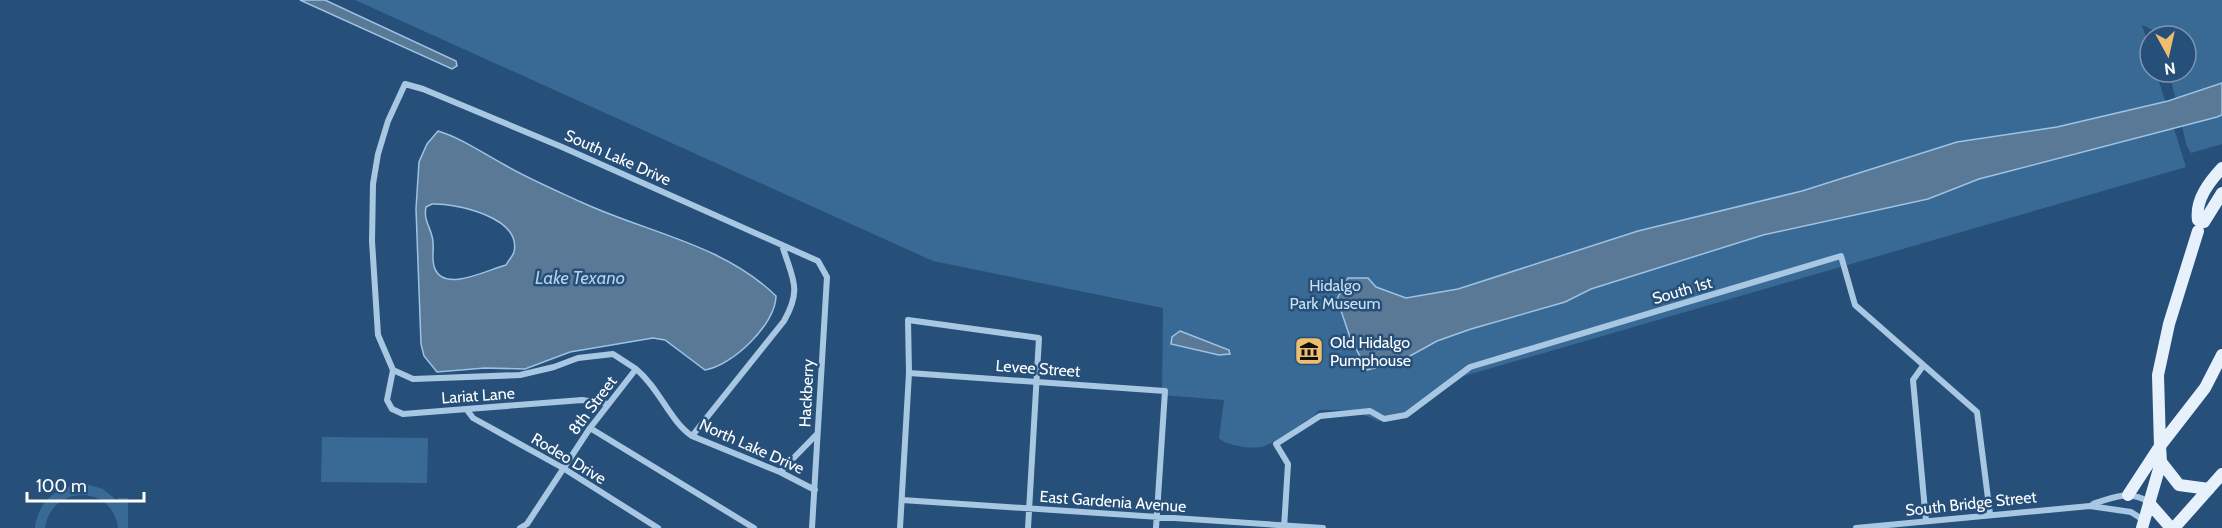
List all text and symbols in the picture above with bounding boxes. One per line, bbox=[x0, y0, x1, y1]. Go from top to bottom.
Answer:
north arrow bbox=[2138, 24, 2198, 84]
text: N bbox=[2163, 58, 2177, 79]
street label: South Lake Drive bbox=[562, 126, 674, 189]
water label: Lake Texano bbox=[535, 267, 625, 289]
street label: South 1st bbox=[1650, 273, 1715, 308]
park label: Hidalgo Park Museum bbox=[1290, 276, 1380, 313]
place label: Old Hidalgo Pumphouse bbox=[1330, 333, 1411, 370]
museum icon: Old Hidalgo Pumphouse bbox=[1293, 335, 1325, 367]
street label: Levee Street bbox=[995, 356, 1082, 381]
street label: Hackberry bbox=[795, 358, 818, 428]
street label: 8th Street bbox=[564, 372, 621, 438]
street label: Lariat Lane bbox=[441, 383, 515, 408]
street label: North Lake Drive bbox=[696, 415, 807, 478]
street label: Rodeo Drive bbox=[528, 429, 609, 488]
scale bar bbox=[27, 465, 144, 503]
text: 100 m bbox=[36, 475, 87, 497]
street label: East Gardenia Avenue bbox=[1039, 487, 1187, 516]
street label: South Bridge Street bbox=[1904, 487, 2038, 520]

